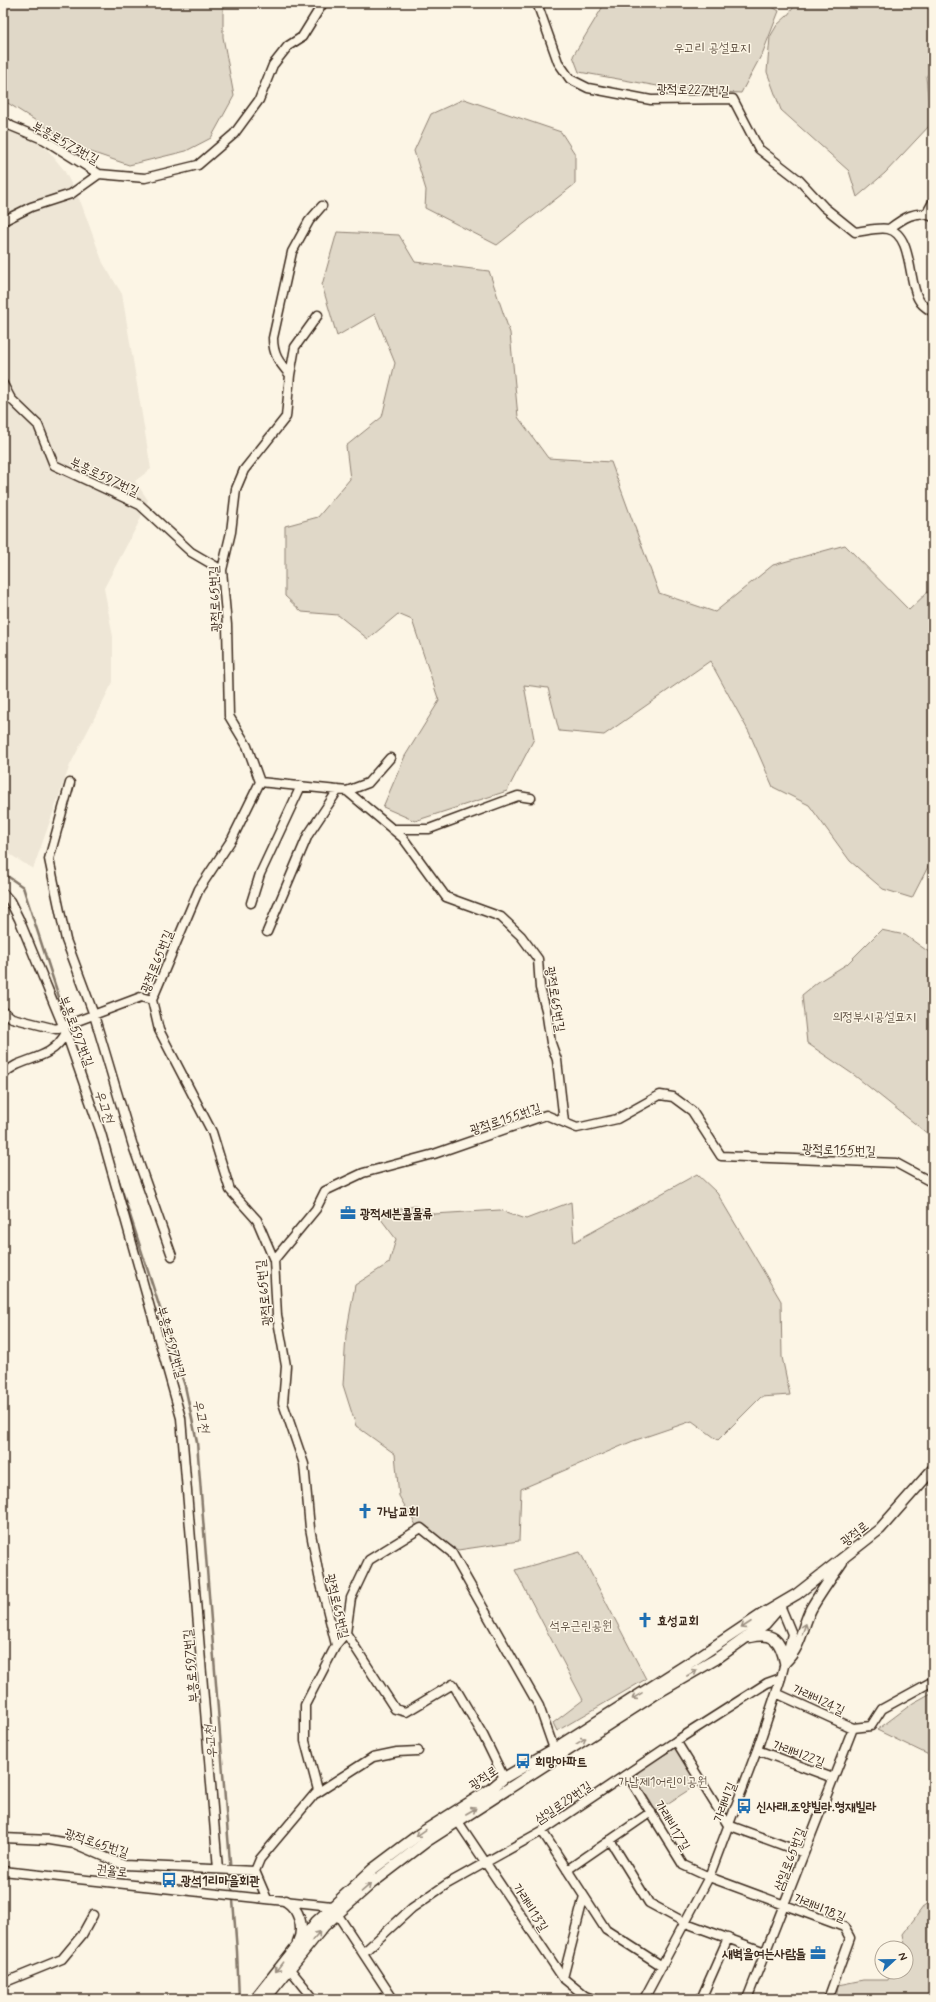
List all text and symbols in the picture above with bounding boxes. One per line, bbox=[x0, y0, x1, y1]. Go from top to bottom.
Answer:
park label: 우고리 공설묘지 bbox=[674, 40, 750, 57]
street label: 광적로227번길 bbox=[656, 81, 730, 100]
street label: 부흥로573번길 bbox=[29, 118, 102, 169]
street label: 부흥로597번길 bbox=[67, 454, 142, 501]
street label: 광적로65번길 bbox=[206, 565, 225, 632]
street label: 광적로65번길 bbox=[137, 928, 178, 996]
street label: 광적로65번길 bbox=[541, 965, 568, 1033]
street label: 부흥로597번길 bbox=[54, 994, 97, 1069]
park label: 의정부시공설묘지 bbox=[832, 1009, 916, 1026]
water label: 우고천 bbox=[90, 1087, 118, 1127]
street label: 광적로155번길 bbox=[468, 1100, 543, 1139]
street label: 광적로155번길 bbox=[802, 1141, 876, 1160]
office icon: 광적세븐콜물류 bbox=[339, 1204, 357, 1222]
place label: 광적세븐콜물류 bbox=[360, 1206, 433, 1223]
street label: 광적로65번길 bbox=[253, 1259, 276, 1327]
street label: 부흥로597번길 bbox=[152, 1304, 189, 1381]
water label: 우고천 bbox=[189, 1398, 214, 1436]
church icon: 가납교회 bbox=[356, 1502, 374, 1520]
place label: 가납교회 bbox=[377, 1504, 419, 1521]
street label: 광적로 bbox=[837, 1518, 873, 1551]
street label: 광적로65번길 bbox=[321, 1572, 352, 1641]
church icon: 효성교회 bbox=[636, 1611, 654, 1629]
place label: 효성교회 bbox=[657, 1613, 699, 1630]
park label: 석우근린공원 bbox=[550, 1618, 612, 1635]
one-way arrow bbox=[740, 1621, 752, 1629]
one-way arrow bbox=[801, 1623, 809, 1635]
street label: 부흥로597번길 bbox=[180, 1628, 203, 1704]
one-way arrow bbox=[686, 1669, 698, 1677]
street label: 가래비24길 bbox=[789, 1681, 847, 1720]
one-way arrow bbox=[632, 1692, 643, 1700]
water label: 우고천 bbox=[201, 1723, 221, 1759]
one-way arrow bbox=[575, 1737, 587, 1745]
street label: 가래비22길 bbox=[770, 1737, 827, 1772]
bus stop icon: 희망아파트 bbox=[514, 1752, 532, 1770]
place label: 희망아파트 bbox=[535, 1754, 588, 1771]
street label: 광적로 bbox=[466, 1762, 502, 1794]
park label: 가납제1어린이공원 bbox=[618, 1774, 708, 1791]
street label: 삼일로29번길 bbox=[532, 1778, 596, 1828]
street label: 가래비길 bbox=[710, 1780, 741, 1825]
bus stop icon: 신사래.조양빌라.형재빌라 bbox=[735, 1797, 753, 1815]
street label: 가래비17길 bbox=[650, 1798, 693, 1854]
place label: 신사래.조양빌라.형재빌라 bbox=[756, 1799, 877, 1816]
one-way arrow bbox=[465, 1807, 477, 1815]
street label: 광적로65번길 bbox=[62, 1825, 131, 1862]
street label: 삼일로65번길 bbox=[771, 1825, 810, 1894]
one-way arrow bbox=[416, 1829, 427, 1837]
street label: 권율로 bbox=[95, 1861, 128, 1882]
bus stop icon: 광석1리마을회관 bbox=[160, 1871, 178, 1889]
place label: 광석1리마을회관 bbox=[181, 1873, 261, 1890]
street label: 가래비13길 bbox=[508, 1881, 551, 1935]
one-way arrow bbox=[361, 1883, 372, 1892]
street label: 가래비18길 bbox=[791, 1890, 848, 1927]
one-way arrow bbox=[311, 1931, 320, 1941]
north arrow bbox=[874, 1940, 914, 1980]
office icon: 새벽을여는사람들 bbox=[809, 1944, 827, 1962]
place label: 새벽을여는사람들 bbox=[721, 1946, 807, 1963]
text: N bbox=[894, 1951, 910, 1963]
one-way arrow bbox=[275, 1962, 283, 1973]

